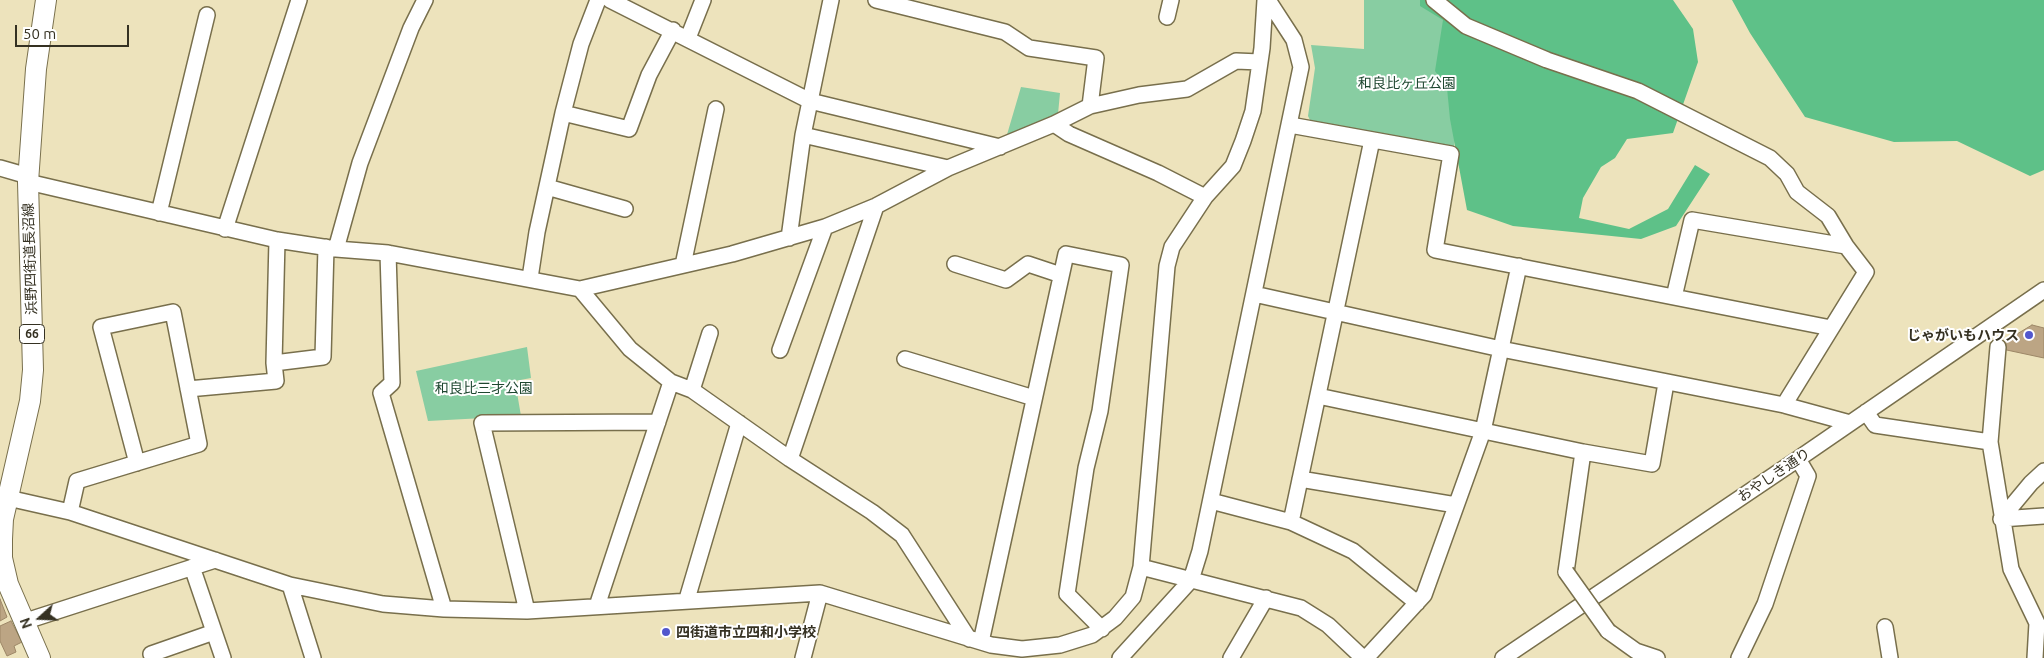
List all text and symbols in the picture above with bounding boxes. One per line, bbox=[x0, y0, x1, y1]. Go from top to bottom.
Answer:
scale bar bbox=[18, 15, 131, 47]
text: 50 m bbox=[23, 25, 56, 42]
park label: 和良比ヶ丘公園 bbox=[1358, 75, 1456, 91]
street label: 浜野四街道長沼線 bbox=[20, 203, 40, 315]
road number: 66 bbox=[20, 324, 44, 344]
place label: じゃがいもハウス bbox=[1907, 327, 2019, 343]
marker: じゃがいもハウス bbox=[2023, 329, 2035, 341]
park label: 和良比三才公園 bbox=[435, 380, 533, 396]
street label: おやしき通り bbox=[1734, 445, 1814, 505]
north arrow bbox=[15, 593, 65, 643]
text: N bbox=[17, 615, 35, 631]
place label: 四街道市立四和小学校 bbox=[676, 624, 816, 640]
marker: 四街道市立四和小学校 bbox=[660, 626, 672, 638]

